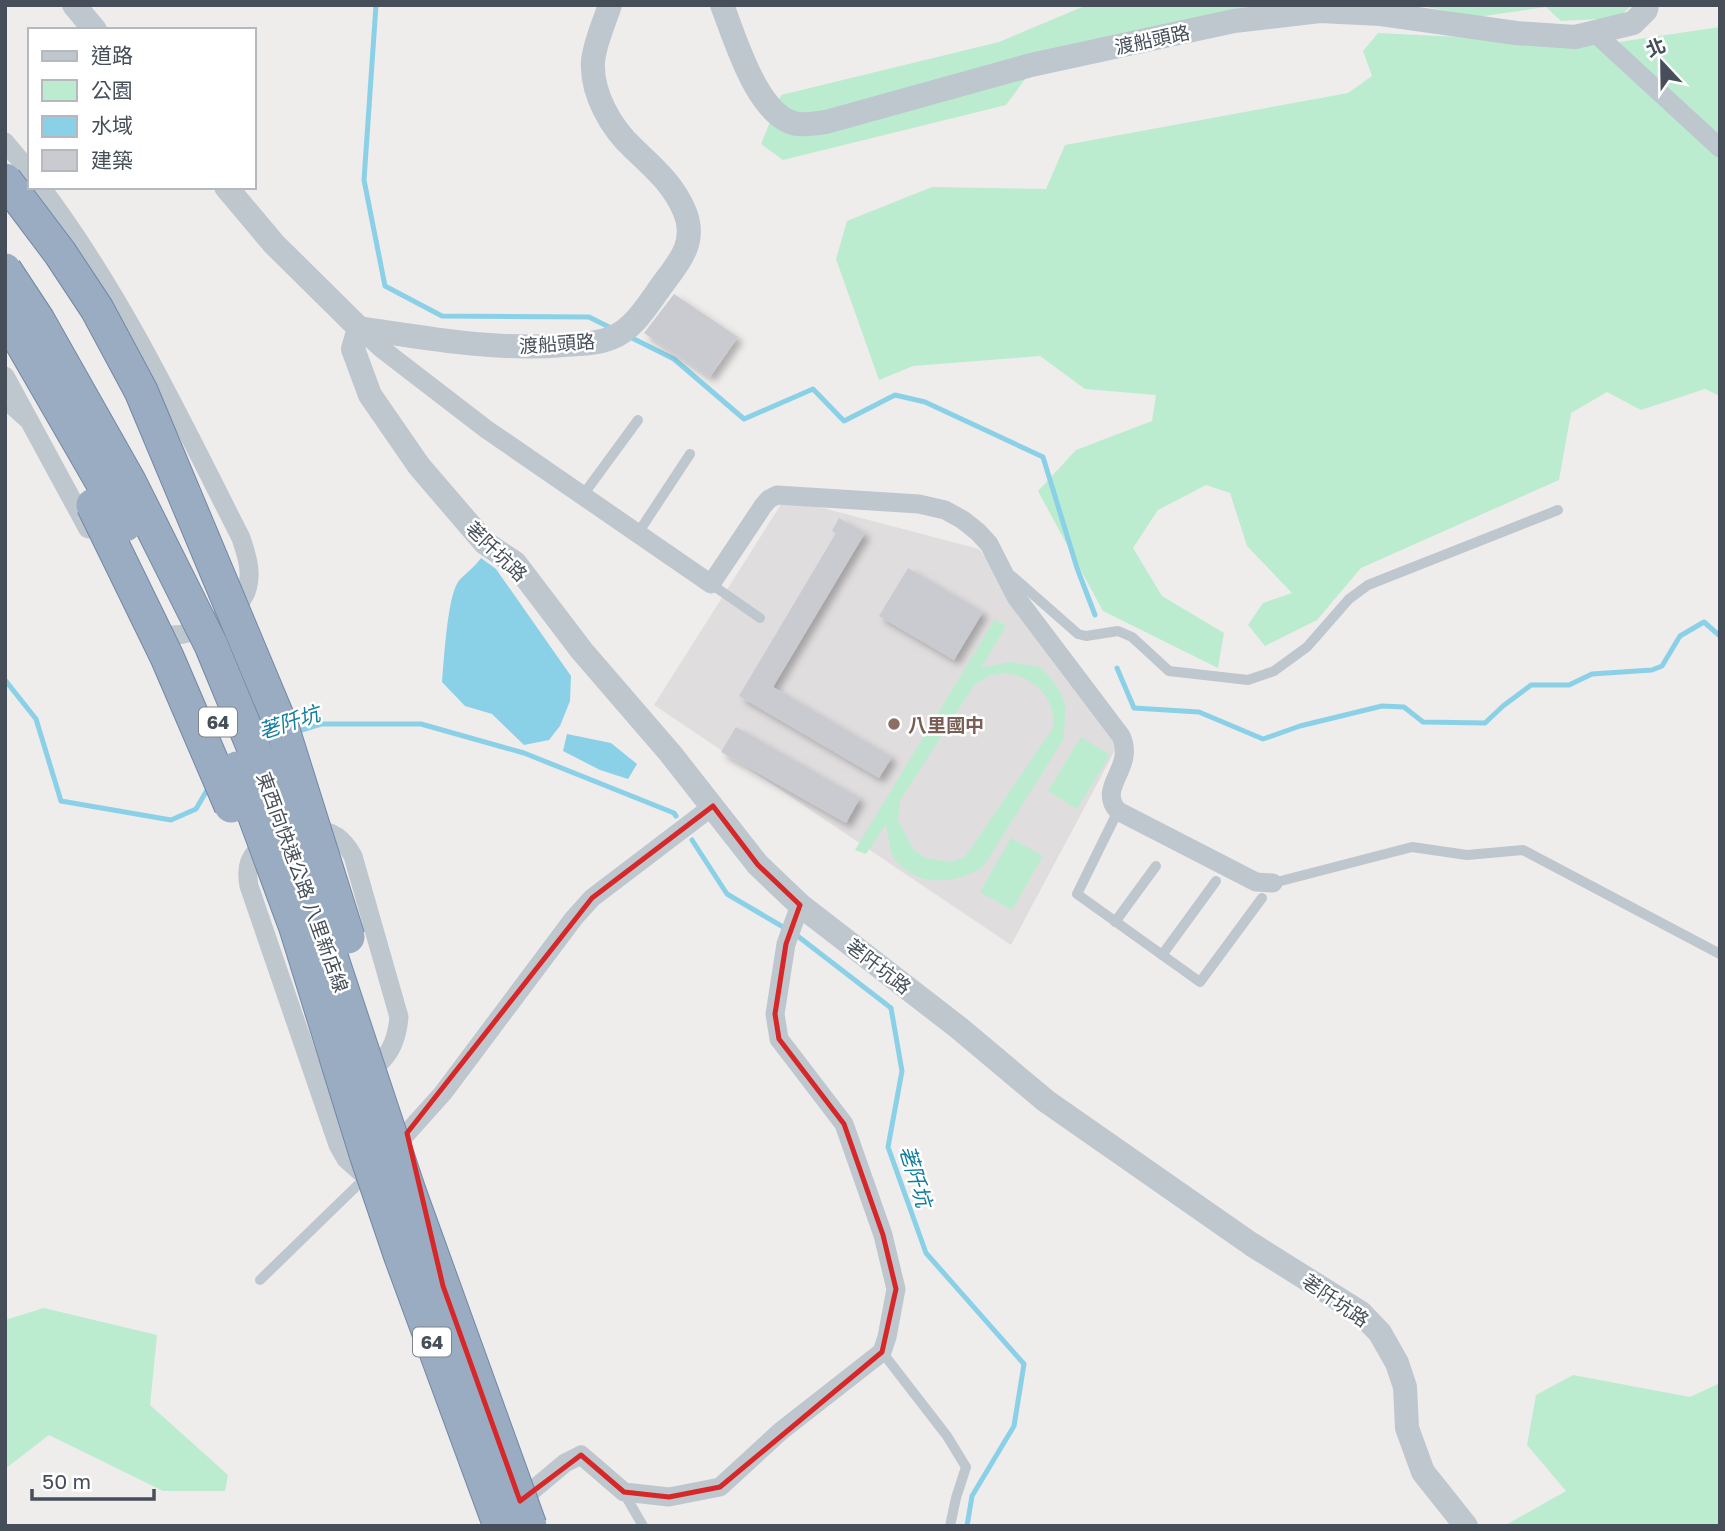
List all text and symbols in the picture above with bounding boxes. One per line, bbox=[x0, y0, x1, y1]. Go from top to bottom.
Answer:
street label: 渡船頭路 bbox=[1112, 20, 1192, 58]
legend bbox=[28, 28, 256, 189]
north arrow bbox=[1627, 28, 1697, 98]
text: 北 bbox=[1642, 33, 1669, 61]
text: 道路 bbox=[91, 42, 133, 68]
text: 公園 bbox=[91, 77, 133, 103]
text: 水域 bbox=[91, 112, 133, 138]
text: 建築 bbox=[91, 147, 133, 173]
street label: 渡船頭路 bbox=[518, 329, 596, 357]
street label: 荖阡坑路 bbox=[462, 516, 532, 586]
water label: 荖阡坑 bbox=[255, 699, 326, 744]
road number: 64 bbox=[199, 708, 237, 736]
place label: 八里國中 bbox=[908, 713, 984, 736]
marker: 八里國中 bbox=[886, 716, 902, 732]
street label: 東西向快速公路 八里新店線 bbox=[252, 769, 354, 995]
street label: 荖阡坑路 bbox=[842, 934, 916, 998]
water label: 荖阡坑 bbox=[894, 1142, 939, 1213]
street label: 荖阡坑路 bbox=[1298, 1269, 1374, 1331]
road number: 64 bbox=[413, 1328, 451, 1357]
scale bar bbox=[32, 1458, 154, 1502]
text: 50 m bbox=[42, 1468, 91, 1494]

